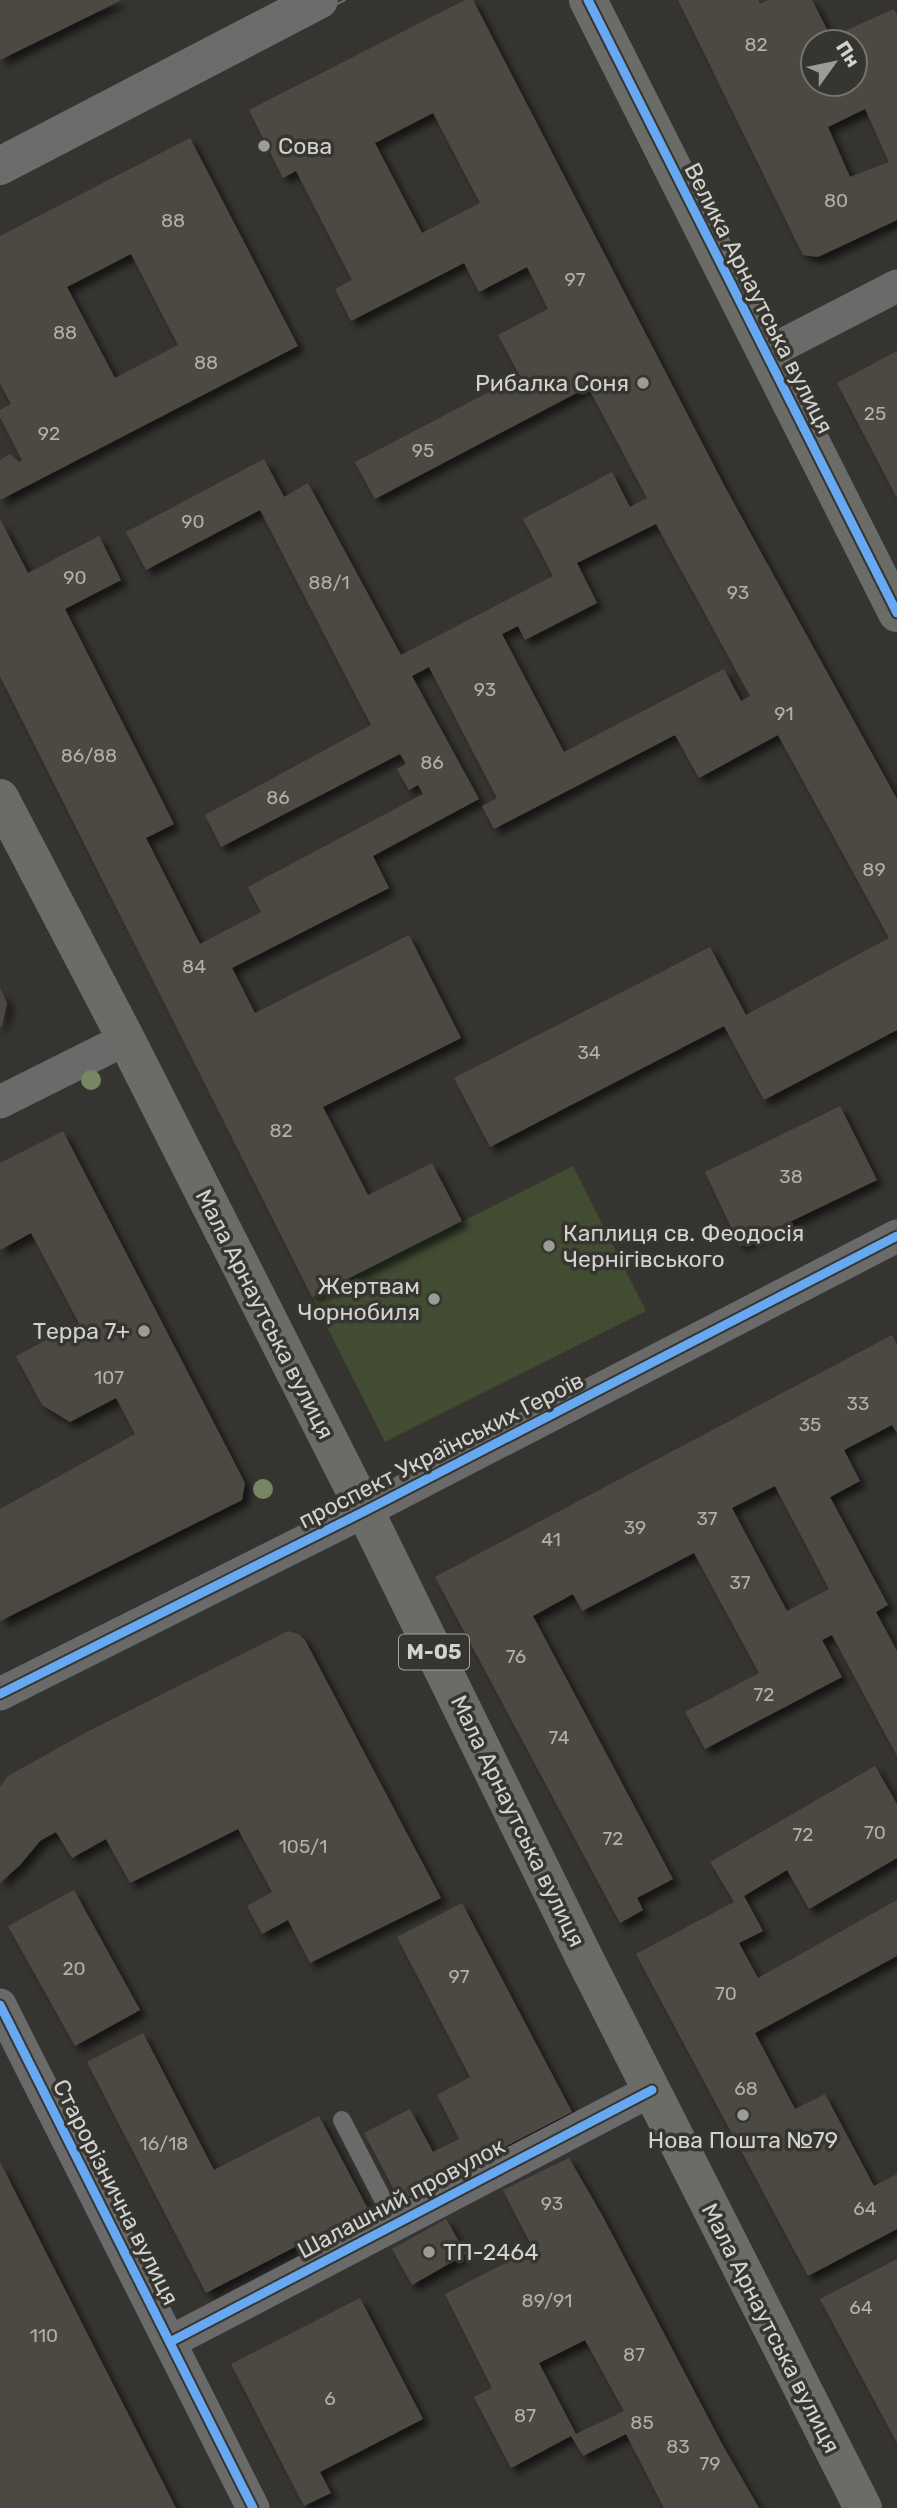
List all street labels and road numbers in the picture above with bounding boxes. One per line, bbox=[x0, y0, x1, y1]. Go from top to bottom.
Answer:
street label: Велика Арнаутська вулиця bbox=[678, 158, 840, 438]
street label: Мала Арнаутська вулиця bbox=[190, 1184, 340, 1444]
street label: проспект Українських Героїв bbox=[294, 1366, 588, 1534]
road number: М-05 bbox=[399, 1634, 469, 1670]
street label: Мала Арнаутська вулиця bbox=[445, 1691, 591, 1951]
street label: Старорізнична вулиця bbox=[47, 2074, 185, 2310]
street label: Шалашний провулок bbox=[293, 2131, 509, 2265]
street label: Мала Арнаутська вулиця bbox=[696, 2198, 846, 2458]

